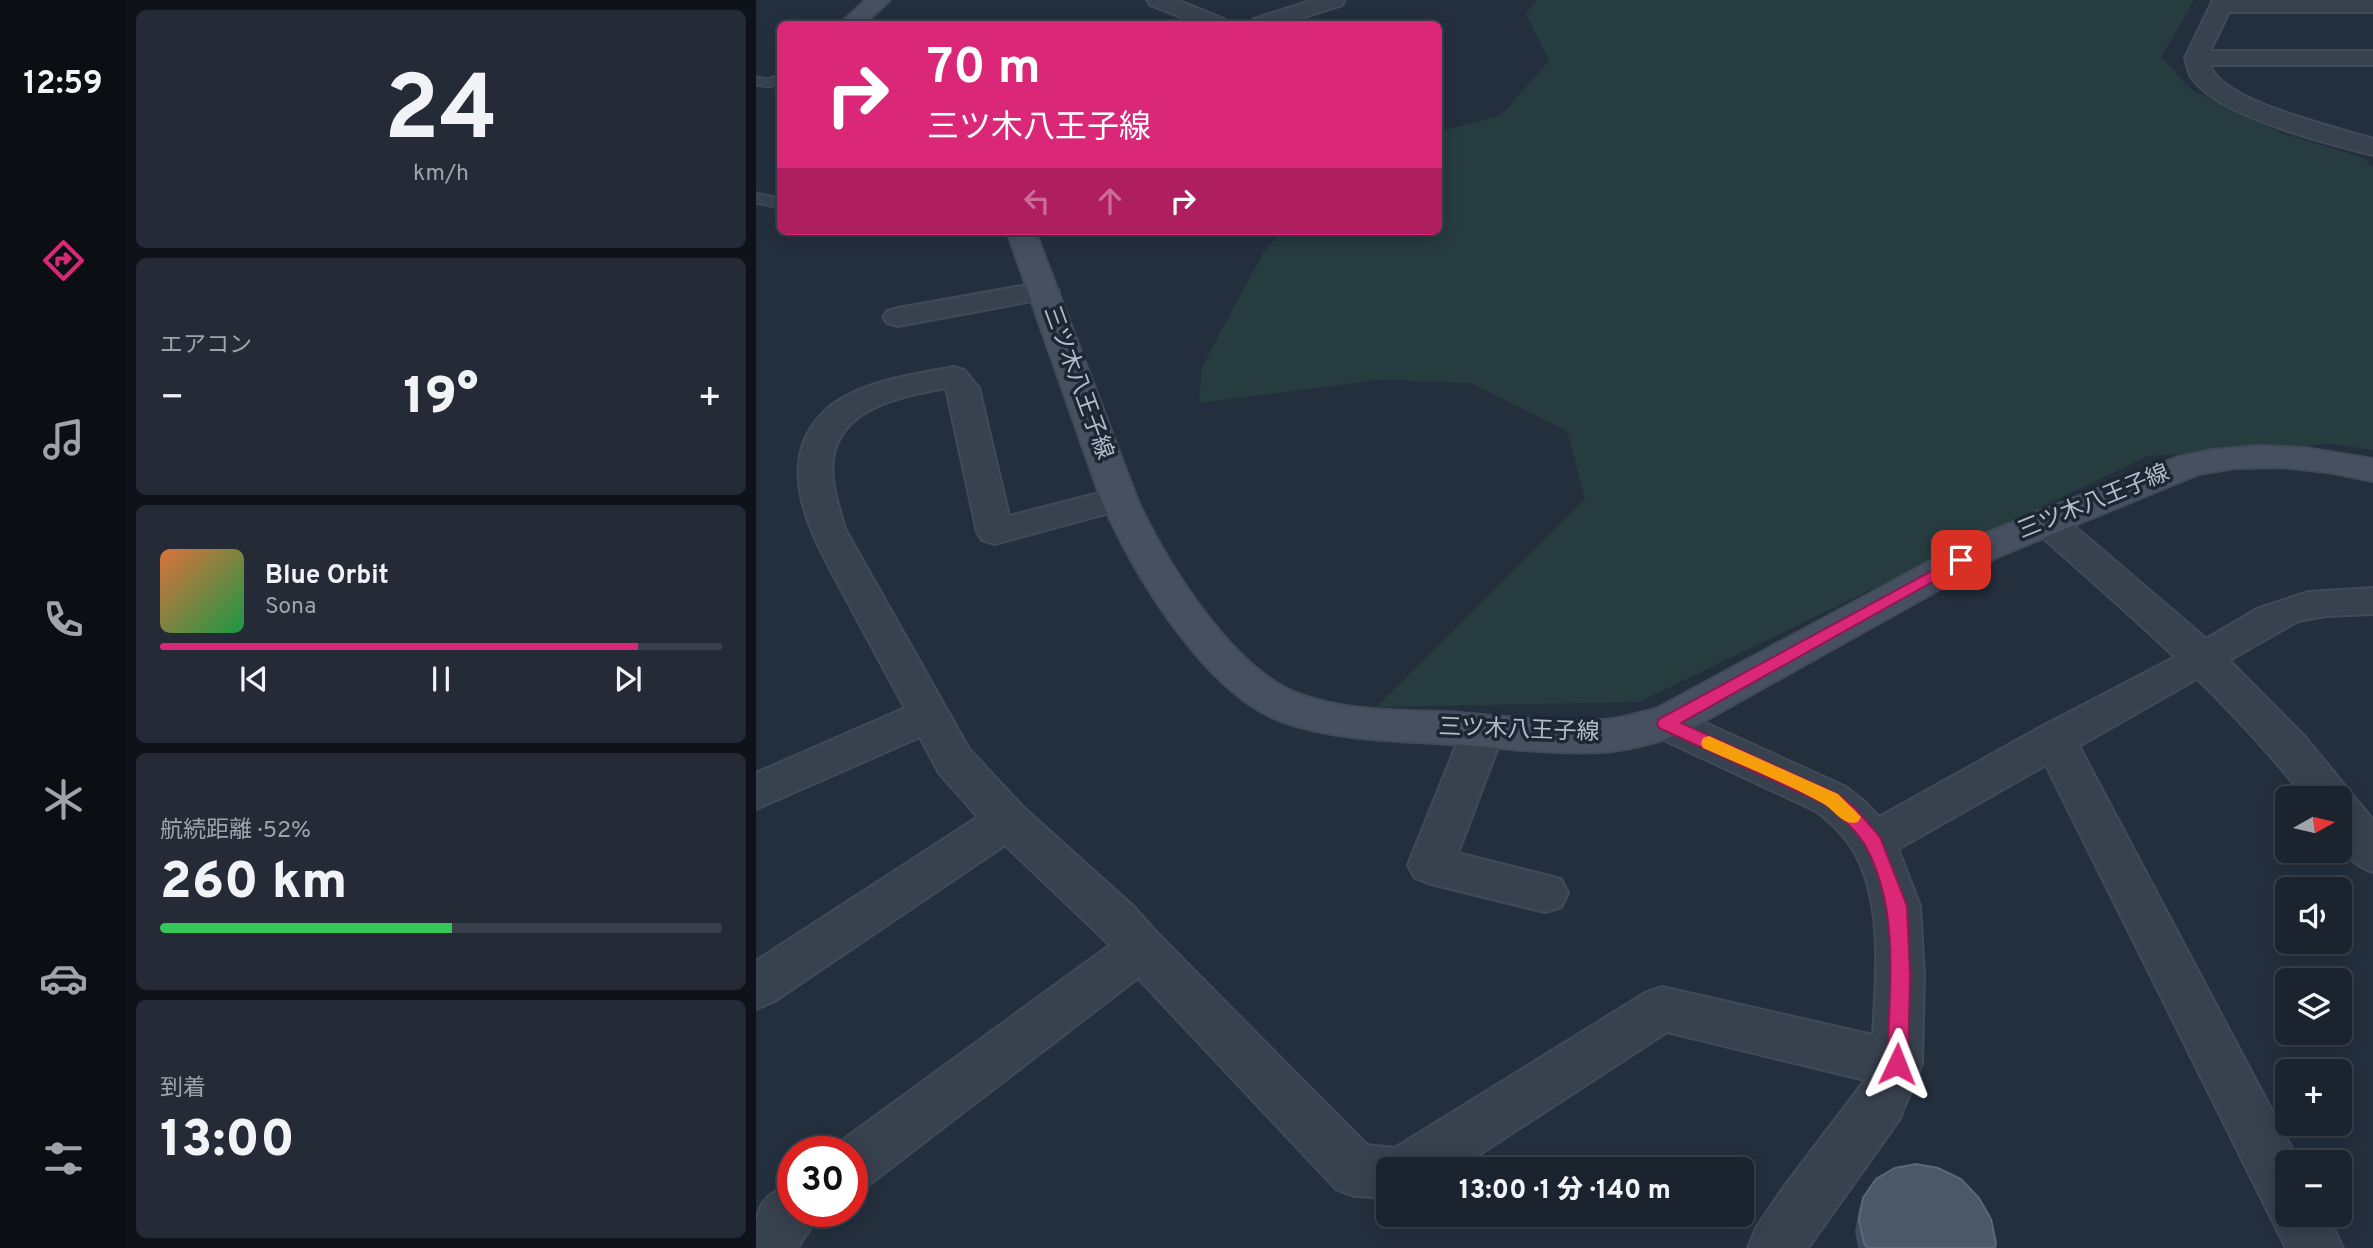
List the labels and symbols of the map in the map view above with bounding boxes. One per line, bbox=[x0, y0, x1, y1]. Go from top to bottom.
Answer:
street label: 三ツ木八王子線 bbox=[1036, 302, 1118, 464]
street label: 三ツ木八王子線 bbox=[2014, 459, 2174, 547]
pin bbox=[1931, 530, 1991, 590]
street label: 三ツ木八王子線 bbox=[1438, 714, 1600, 748]
north arrow bbox=[2275, 786, 2352, 863]
position arrow bbox=[1860, 1027, 1934, 1101]
speed limit sign: 30 bbox=[777, 1136, 868, 1227]

